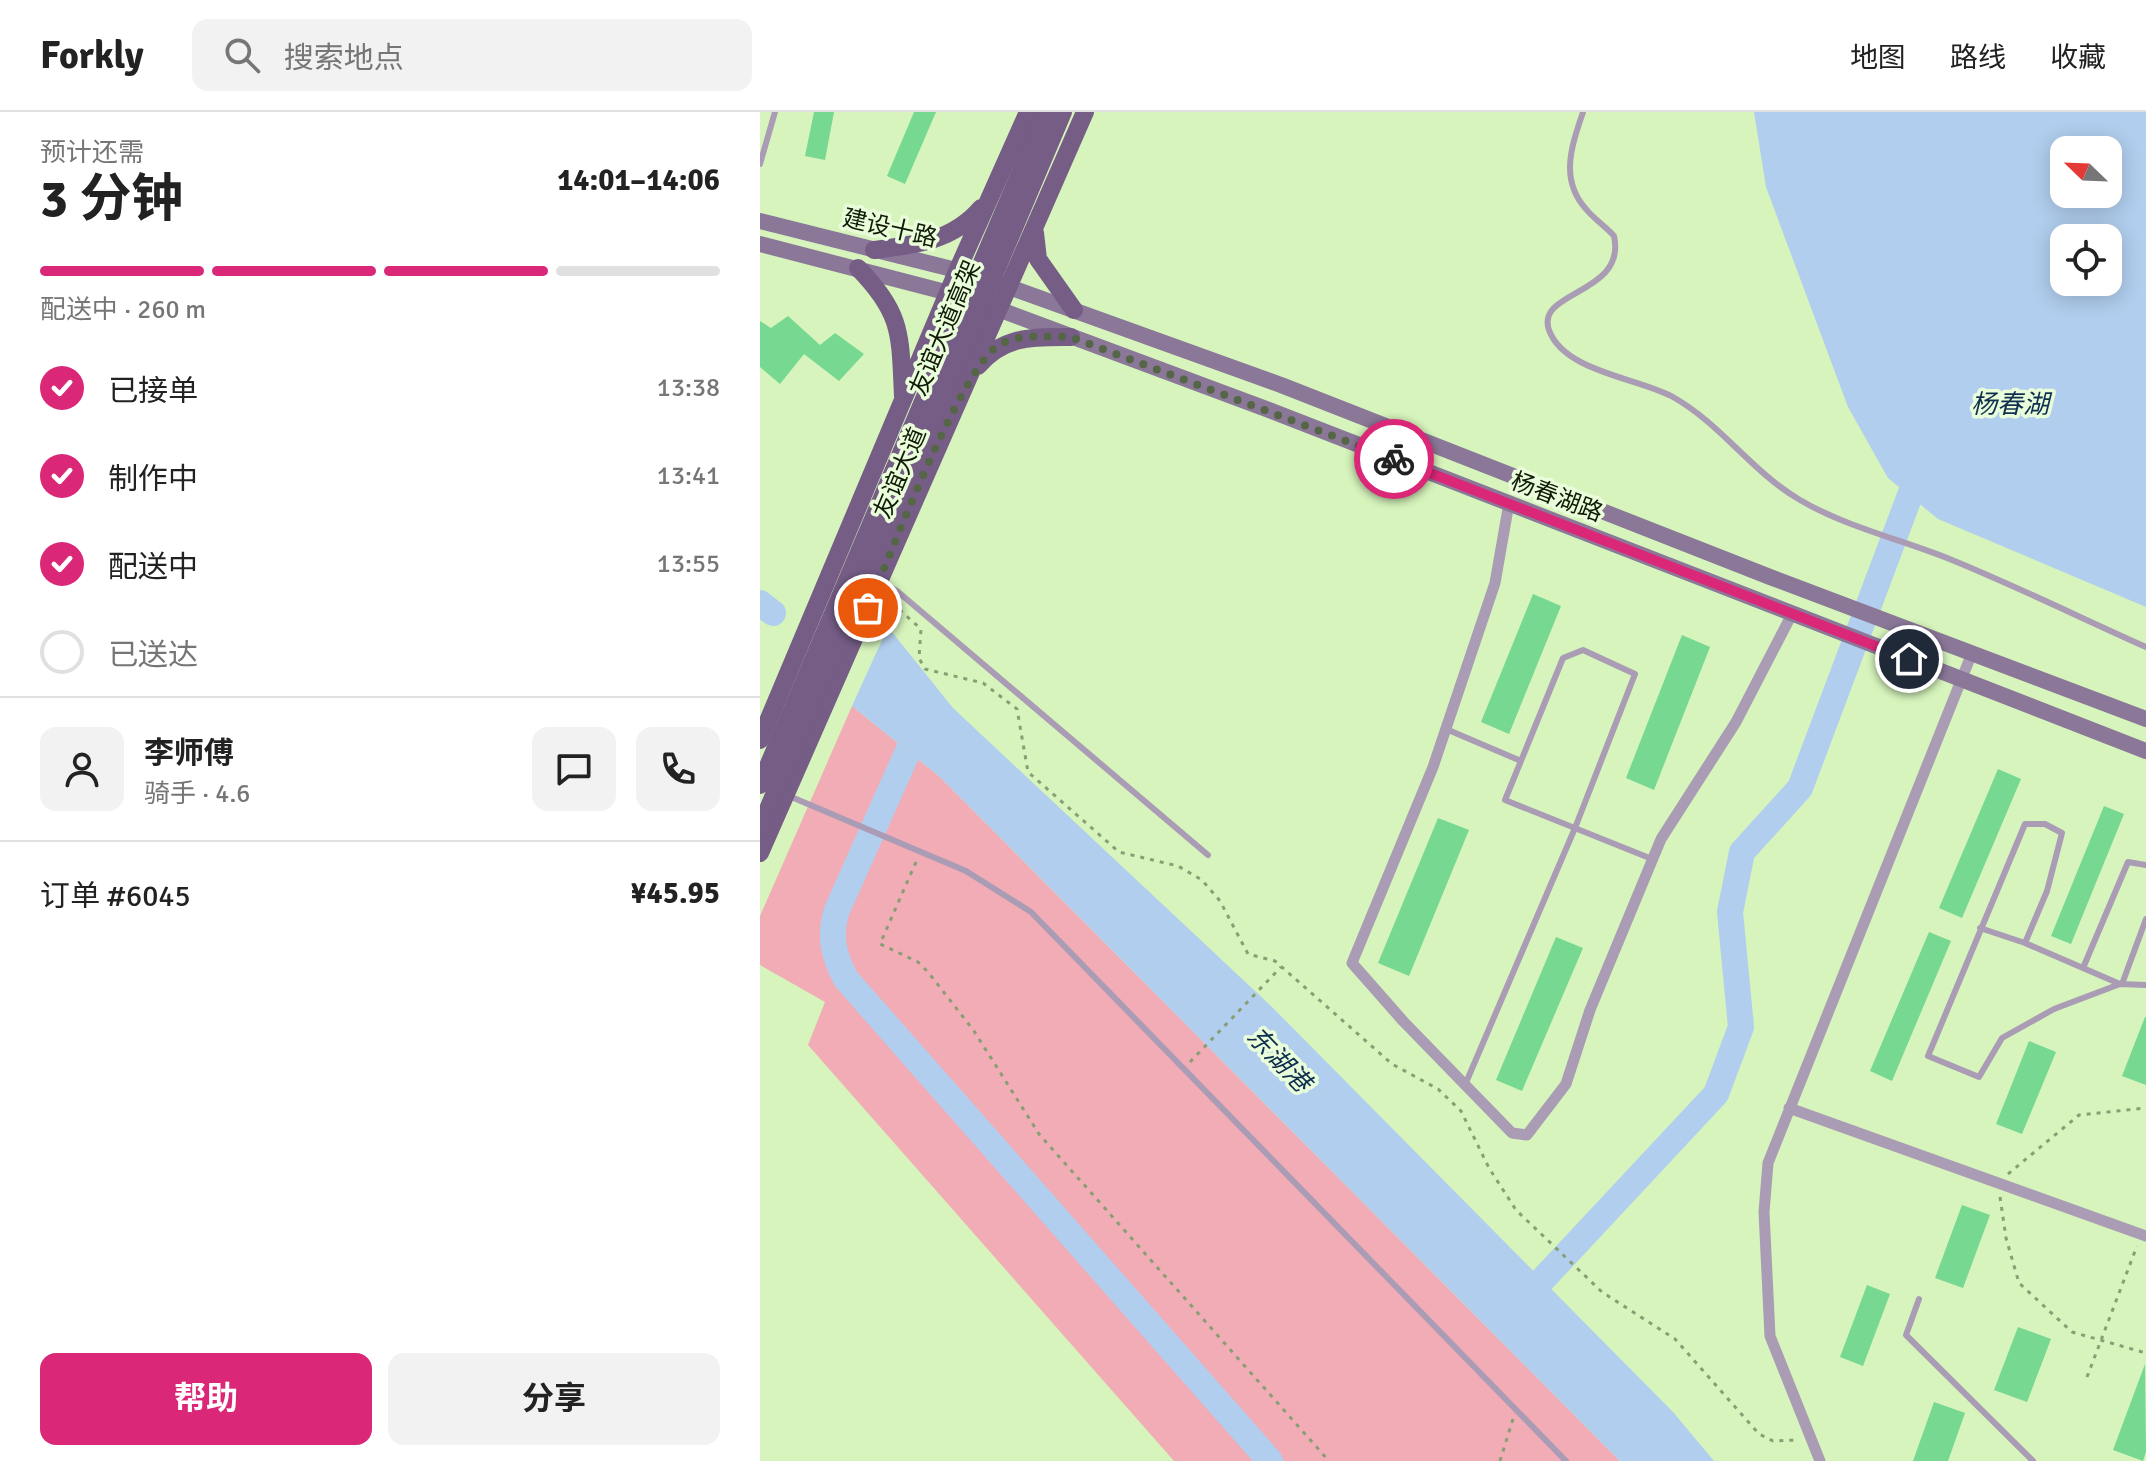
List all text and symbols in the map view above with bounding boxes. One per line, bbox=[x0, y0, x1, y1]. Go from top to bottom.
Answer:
search box bbox=[192, 19, 752, 91]
text: Forkly bbox=[40, 32, 144, 79]
icon: search bbox=[220, 33, 264, 77]
text: 搜索地点 bbox=[284, 40, 404, 77]
text: 地图 bbox=[1850, 41, 1906, 75]
text: 路线 bbox=[1950, 41, 2006, 75]
text: 收藏 bbox=[2050, 41, 2106, 75]
north arrow bbox=[2050, 136, 2122, 208]
map controls bbox=[2050, 136, 2122, 296]
text: 预计还需 bbox=[40, 137, 144, 169]
text: 14:01–14:06 bbox=[557, 162, 720, 199]
text: 3 分钟 bbox=[40, 167, 184, 231]
street label: 建设十路 bbox=[840, 203, 940, 253]
button: locate bbox=[2050, 224, 2122, 296]
street label: 友谊大道高架 bbox=[903, 256, 987, 400]
text: 配送中 · 260 m bbox=[40, 294, 206, 326]
icon: check bbox=[40, 366, 84, 410]
text: 13:38 bbox=[657, 372, 720, 404]
text: 已接单 bbox=[108, 373, 198, 410]
water label: 杨春湖 bbox=[1971, 389, 2053, 421]
courier bbox=[1354, 419, 1434, 499]
street label: 友谊大道 bbox=[867, 423, 933, 523]
icon: bike bbox=[1372, 437, 1416, 481]
icon: check bbox=[40, 454, 84, 498]
text: 13:41 bbox=[657, 460, 720, 492]
text: 制作中 bbox=[108, 461, 198, 498]
street label: 杨春湖路 bbox=[1507, 466, 1607, 528]
icon: check bbox=[40, 542, 84, 586]
text: 13:55 bbox=[657, 548, 720, 580]
text: 配送中 bbox=[108, 549, 198, 586]
pin bbox=[834, 574, 902, 642]
icon: bag bbox=[846, 586, 890, 630]
pin bbox=[1875, 625, 1943, 693]
text: 已送达 bbox=[108, 637, 198, 674]
icon: home bbox=[1887, 637, 1931, 681]
button: person bbox=[40, 727, 124, 811]
button: chat bbox=[532, 727, 616, 811]
button: phone bbox=[636, 727, 720, 811]
text: 李师傅 bbox=[144, 735, 234, 772]
text: 骑手 · 4.6 bbox=[144, 778, 250, 810]
text: ¥45.95 bbox=[630, 875, 720, 912]
text: 订单 #6045 bbox=[40, 878, 191, 915]
water label: 东湖港 bbox=[1240, 1021, 1320, 1102]
button: 帮助 bbox=[40, 1353, 372, 1445]
button: 分享 bbox=[388, 1353, 720, 1445]

